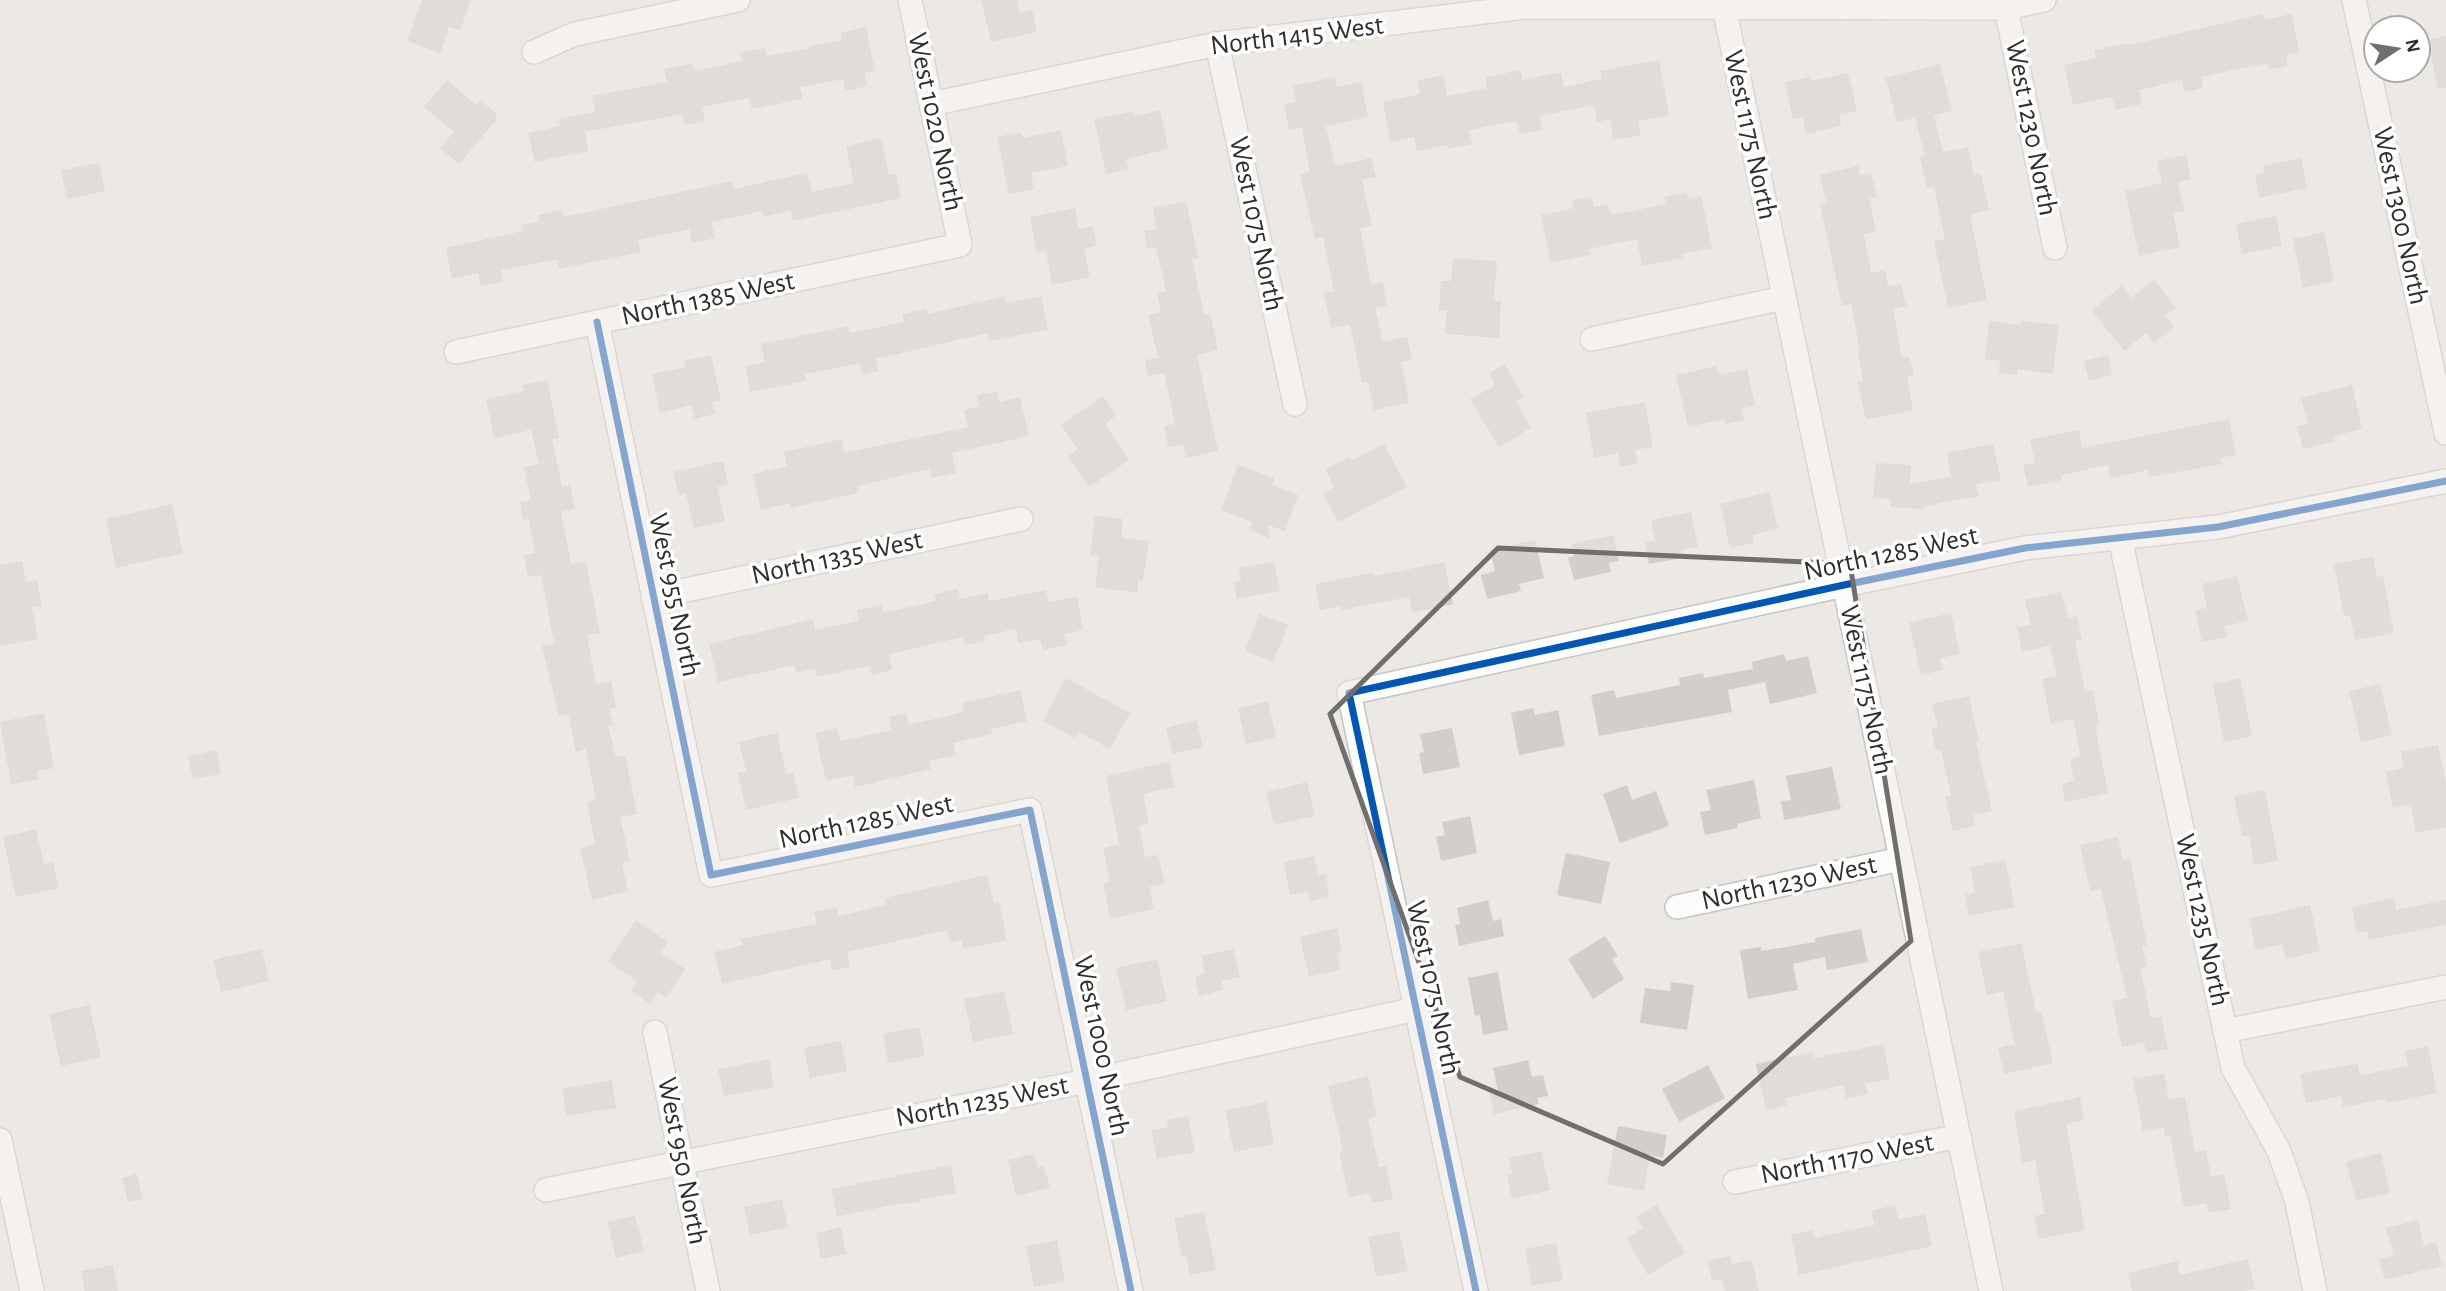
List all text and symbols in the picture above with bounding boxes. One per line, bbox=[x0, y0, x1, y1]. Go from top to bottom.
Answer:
street label: North 1415 West bbox=[1209, 11, 1385, 61]
north arrow bbox=[2362, 14, 2432, 84]
street label: West 1020 North bbox=[902, 30, 968, 214]
text: N bbox=[2401, 37, 2423, 54]
street label: West 1230 North bbox=[2000, 38, 2062, 218]
street label: West 1175 North bbox=[1718, 48, 1782, 222]
street label: West 1300 North bbox=[2368, 125, 2432, 307]
street label: West 1075 North bbox=[1224, 134, 1288, 314]
street label: North 1385 West bbox=[619, 267, 797, 331]
street label: West 955 North bbox=[643, 511, 705, 679]
street label: North 1285 West bbox=[1801, 522, 1981, 586]
street label: North 1335 West bbox=[749, 526, 925, 590]
street label: West 1175 North bbox=[1834, 603, 1898, 777]
street label: North 1285 West bbox=[776, 790, 956, 854]
street label: West 1235 North bbox=[2170, 831, 2234, 1009]
street label: North 1230 West bbox=[1699, 851, 1879, 915]
street label: West 1075 North bbox=[1401, 898, 1465, 1078]
street label: West 1000 North bbox=[1068, 953, 1134, 1139]
street label: North 1235 West bbox=[893, 1072, 1071, 1132]
street label: West 950 North bbox=[652, 1075, 712, 1247]
street label: North 1170 West bbox=[1758, 1129, 1936, 1189]

